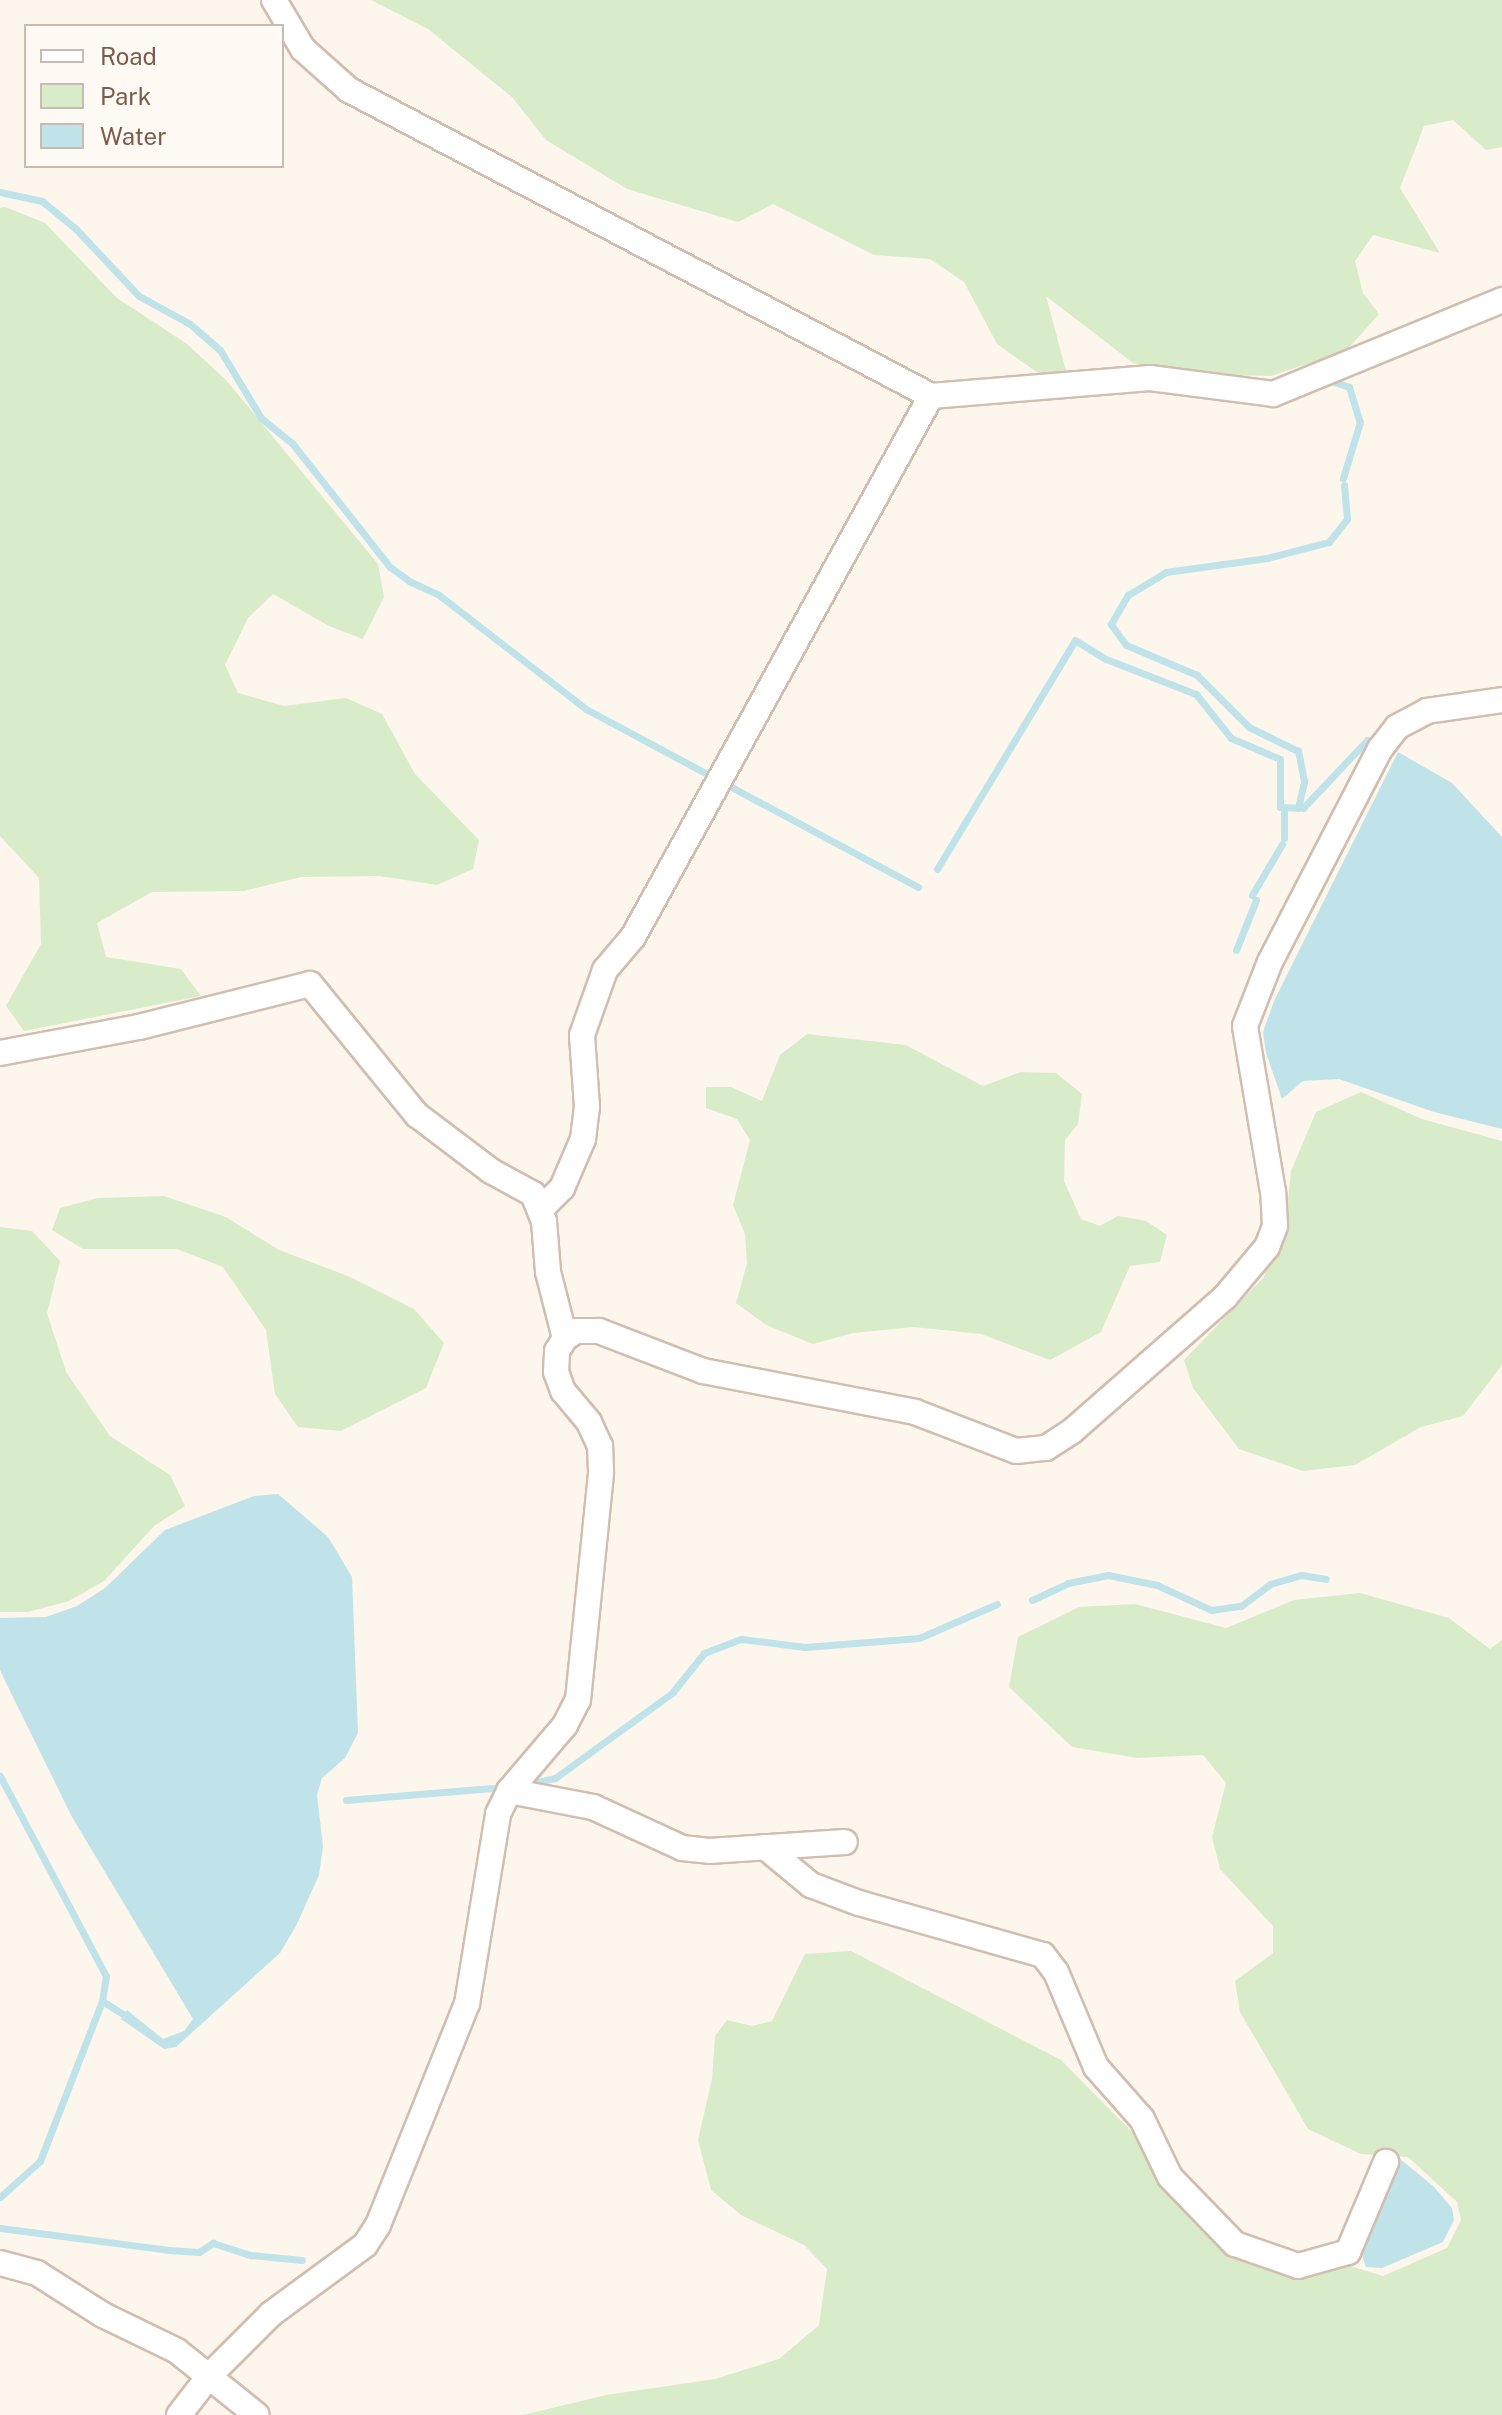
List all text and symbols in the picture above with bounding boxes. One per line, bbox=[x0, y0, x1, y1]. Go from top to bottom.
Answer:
legend bbox=[24, 24, 284, 168]
text: Road bbox=[100, 42, 157, 70]
text: Park bbox=[100, 82, 151, 110]
text: Water bbox=[100, 122, 167, 150]

